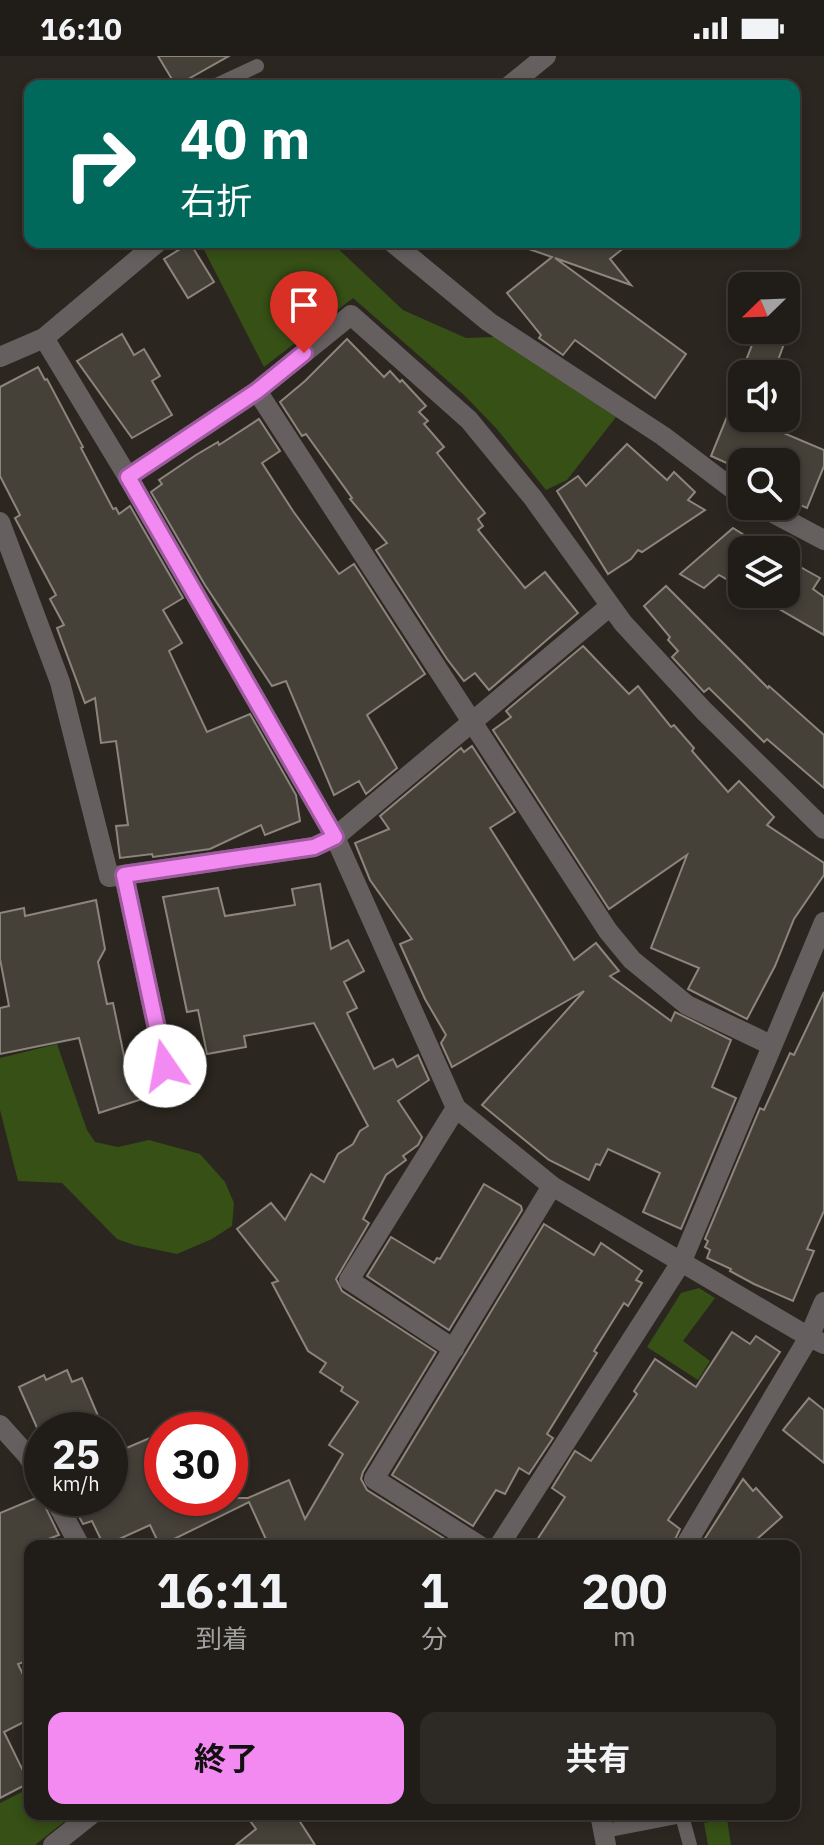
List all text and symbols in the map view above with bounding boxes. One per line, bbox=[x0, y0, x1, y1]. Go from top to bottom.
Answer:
text: 16:10 bbox=[40, 9, 122, 48]
text: 40 m bbox=[180, 102, 310, 174]
icon: right bbox=[48, 112, 152, 216]
text: 右折 bbox=[180, 177, 252, 224]
pin bbox=[270, 271, 338, 353]
north arrow bbox=[728, 272, 800, 344]
map controls bbox=[728, 272, 800, 608]
icon: arrive bbox=[282, 283, 326, 327]
button: sound bbox=[728, 360, 800, 432]
button: search bbox=[728, 448, 800, 520]
button: layers bbox=[728, 536, 800, 608]
position arrow bbox=[123, 1024, 207, 1108]
speed limit sign: 30 bbox=[144, 1412, 248, 1516]
text: 25 bbox=[52, 1428, 100, 1480]
text: km/h bbox=[52, 1470, 100, 1497]
text: 16:11 bbox=[156, 1559, 287, 1621]
text: 1 bbox=[420, 1559, 449, 1621]
text: 200 bbox=[581, 1560, 668, 1622]
text: m bbox=[613, 1619, 636, 1653]
text: 到着 bbox=[196, 1621, 248, 1655]
text: 分 bbox=[421, 1621, 447, 1655]
button: 終了 bbox=[48, 1712, 404, 1804]
button: 共有 bbox=[420, 1712, 776, 1804]

